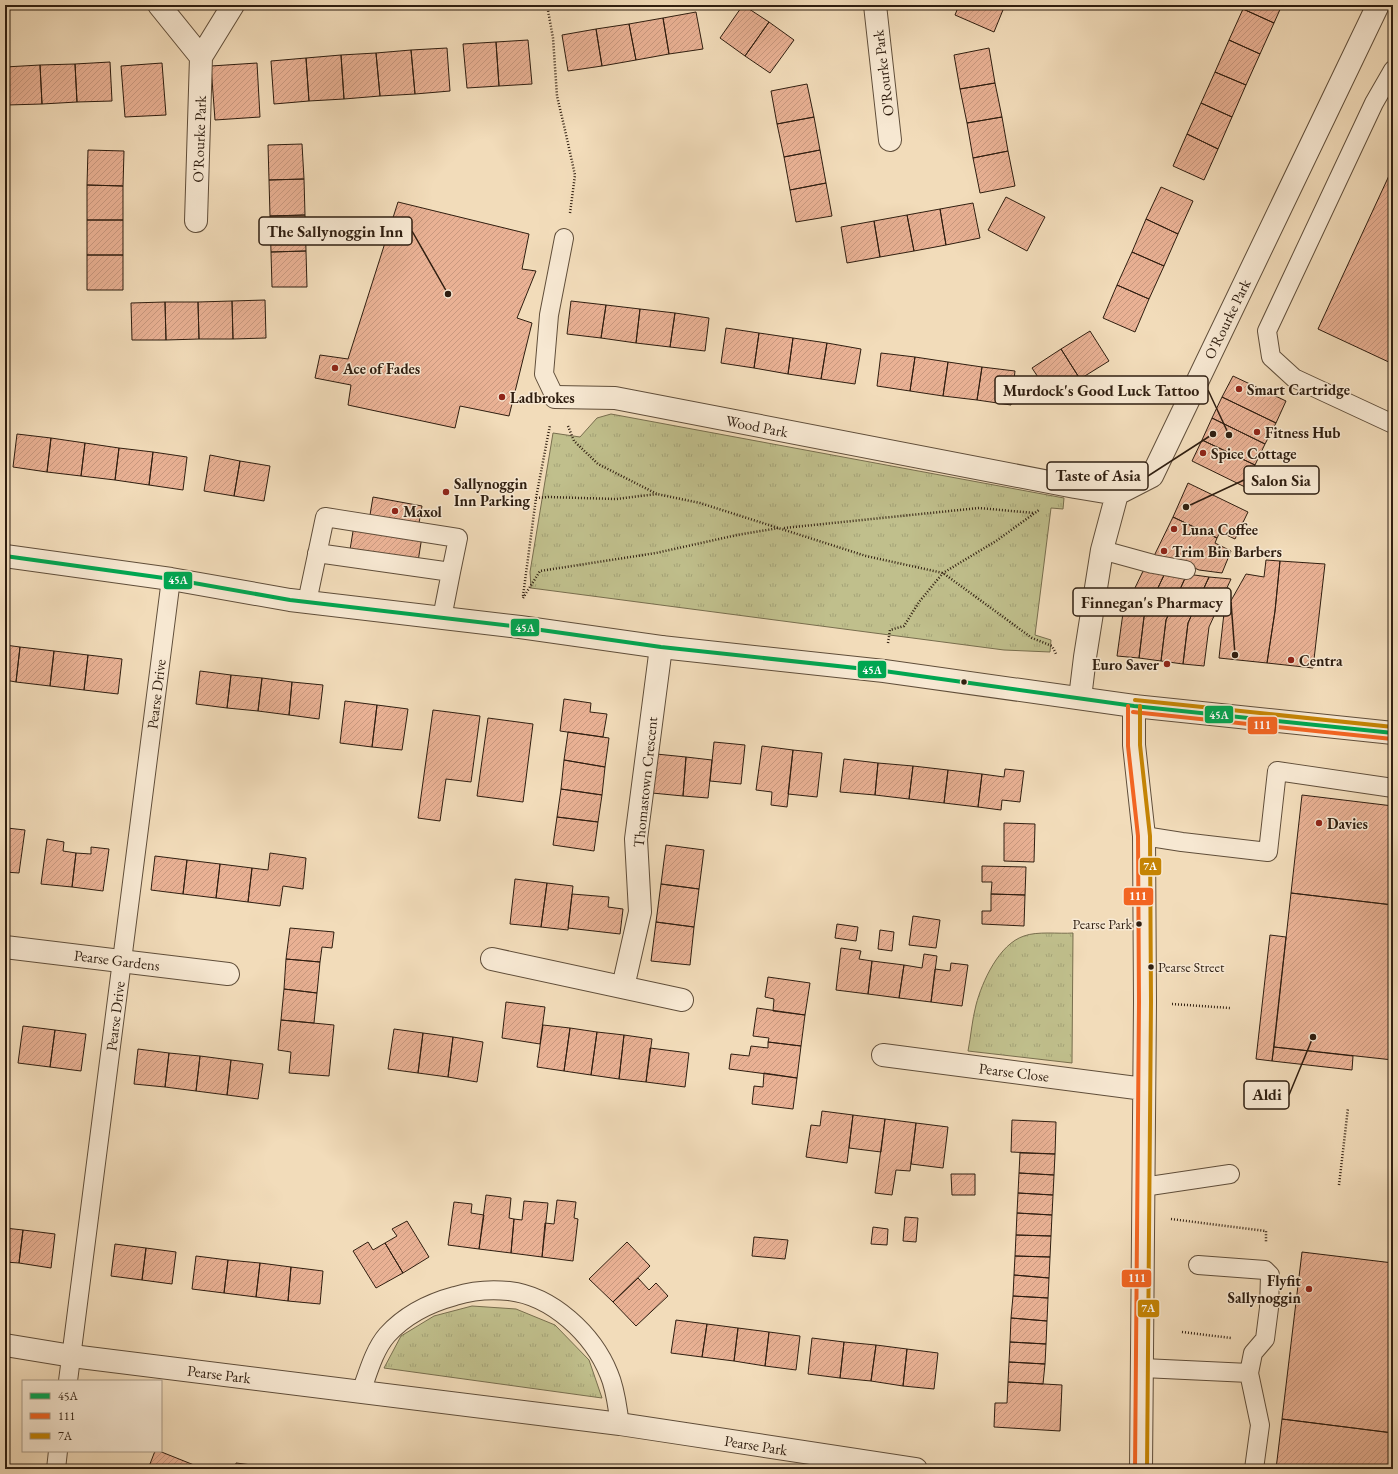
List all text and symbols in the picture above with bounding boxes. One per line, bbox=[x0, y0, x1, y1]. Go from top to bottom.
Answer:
street label: O'Rourke Park bbox=[868, 28, 898, 117]
street label: O'Rourke Park bbox=[188, 94, 210, 183]
callout: The Sallynoggin Inn bbox=[259, 217, 412, 245]
text: The Sallynoggin Inn bbox=[267, 221, 403, 242]
street label: O'Rourke Park bbox=[1199, 275, 1255, 362]
place label: Ace of Fades bbox=[342, 359, 420, 378]
marker: Ace of Fades bbox=[330, 363, 340, 373]
callout: Murdock's Good Luck Tattoo bbox=[995, 376, 1208, 404]
text: Murdock's Good Luck Tattoo bbox=[1003, 380, 1199, 401]
place label: Smart Cartridge bbox=[1247, 380, 1350, 399]
marker: Smart Cartridge bbox=[1234, 384, 1244, 394]
place label: Ladbrokes bbox=[510, 388, 575, 407]
marker: Ladbrokes bbox=[497, 392, 507, 402]
street label: Wood Park bbox=[724, 411, 791, 442]
place label: Fitness Hub bbox=[1265, 423, 1341, 442]
marker: Fitness Hub bbox=[1252, 427, 1262, 437]
place label: Spice Cottage bbox=[1211, 444, 1297, 463]
marker: Spice Cottage bbox=[1198, 448, 1208, 458]
callout: Taste of Asia bbox=[1047, 462, 1148, 490]
text: Taste of Asia bbox=[1055, 465, 1142, 486]
callout: Salon Sia bbox=[1244, 466, 1319, 494]
text: Salon Sia bbox=[1251, 470, 1312, 491]
place label: Sallynoggin Inn Parking bbox=[454, 474, 531, 510]
marker: Sallynoggin Inn Parking bbox=[441, 487, 451, 497]
place label: Maxol bbox=[403, 502, 443, 521]
marker: Maxol bbox=[390, 506, 400, 516]
place label: Luna Coffee bbox=[1182, 520, 1258, 539]
marker: Luna Coffee bbox=[1169, 524, 1179, 534]
place label: Trim Bin Barbers bbox=[1172, 542, 1282, 561]
marker: Trim Bin Barbers bbox=[1159, 546, 1169, 556]
line badge: 45A bbox=[163, 571, 193, 590]
text: 45A bbox=[168, 573, 188, 587]
callout: Finnegan's Pharmacy bbox=[1073, 588, 1231, 616]
text: Finnegan's Pharmacy bbox=[1081, 592, 1223, 613]
line badge: 45A bbox=[510, 618, 540, 637]
text: 45A bbox=[515, 621, 535, 635]
place label: Centra bbox=[1299, 651, 1343, 670]
place label: Euro Saver bbox=[1092, 655, 1160, 674]
marker: Centra bbox=[1286, 655, 1296, 665]
street label: Pearse Drive bbox=[142, 658, 170, 730]
marker: Euro Saver bbox=[1162, 659, 1172, 669]
line badge: 45A bbox=[857, 660, 887, 679]
text: 45A bbox=[862, 663, 882, 677]
unlabelled marker bbox=[959, 677, 969, 687]
line badge: 45A bbox=[1204, 705, 1234, 724]
text: 45A bbox=[1209, 708, 1229, 722]
street label: Thomastown Crescent bbox=[629, 715, 661, 848]
line badge: 111 bbox=[1247, 716, 1278, 735]
text: 111 bbox=[1253, 718, 1271, 732]
place label: Davies bbox=[1327, 814, 1368, 833]
marker: Davies bbox=[1314, 818, 1324, 828]
line badge: 7A bbox=[1139, 857, 1162, 876]
text: 7A bbox=[1143, 859, 1157, 873]
line badge: 111 bbox=[1123, 887, 1154, 906]
text: 111 bbox=[1129, 889, 1147, 903]
place label: Pearse Park bbox=[1073, 915, 1132, 933]
marker: Pearse Park bbox=[1134, 919, 1144, 929]
street label: Pearse Gardens bbox=[73, 945, 161, 975]
place label: Pearse Street bbox=[1158, 958, 1225, 976]
marker: Pearse Street bbox=[1146, 962, 1156, 972]
street label: Pearse Drive bbox=[101, 980, 129, 1052]
street label: Pearse Close bbox=[978, 1058, 1050, 1086]
callout: Aldi bbox=[1244, 1081, 1289, 1109]
text: Aldi bbox=[1251, 1084, 1282, 1105]
line badge: 111 bbox=[1121, 1269, 1152, 1288]
text: 111 bbox=[1128, 1271, 1146, 1285]
place label: Flyfit Sallynoggin bbox=[1227, 1271, 1302, 1307]
marker: Flyfit Sallynoggin bbox=[1304, 1284, 1314, 1294]
line badge: 7A bbox=[1137, 1299, 1160, 1318]
text: 7A bbox=[1141, 1301, 1155, 1315]
street label: Pearse Park bbox=[186, 1361, 253, 1387]
legend bbox=[22, 1380, 162, 1452]
text: 45A bbox=[58, 1388, 79, 1404]
text: 111 bbox=[58, 1408, 76, 1424]
text: 7A bbox=[58, 1428, 73, 1444]
street label: Pearse Park bbox=[723, 1431, 790, 1460]

